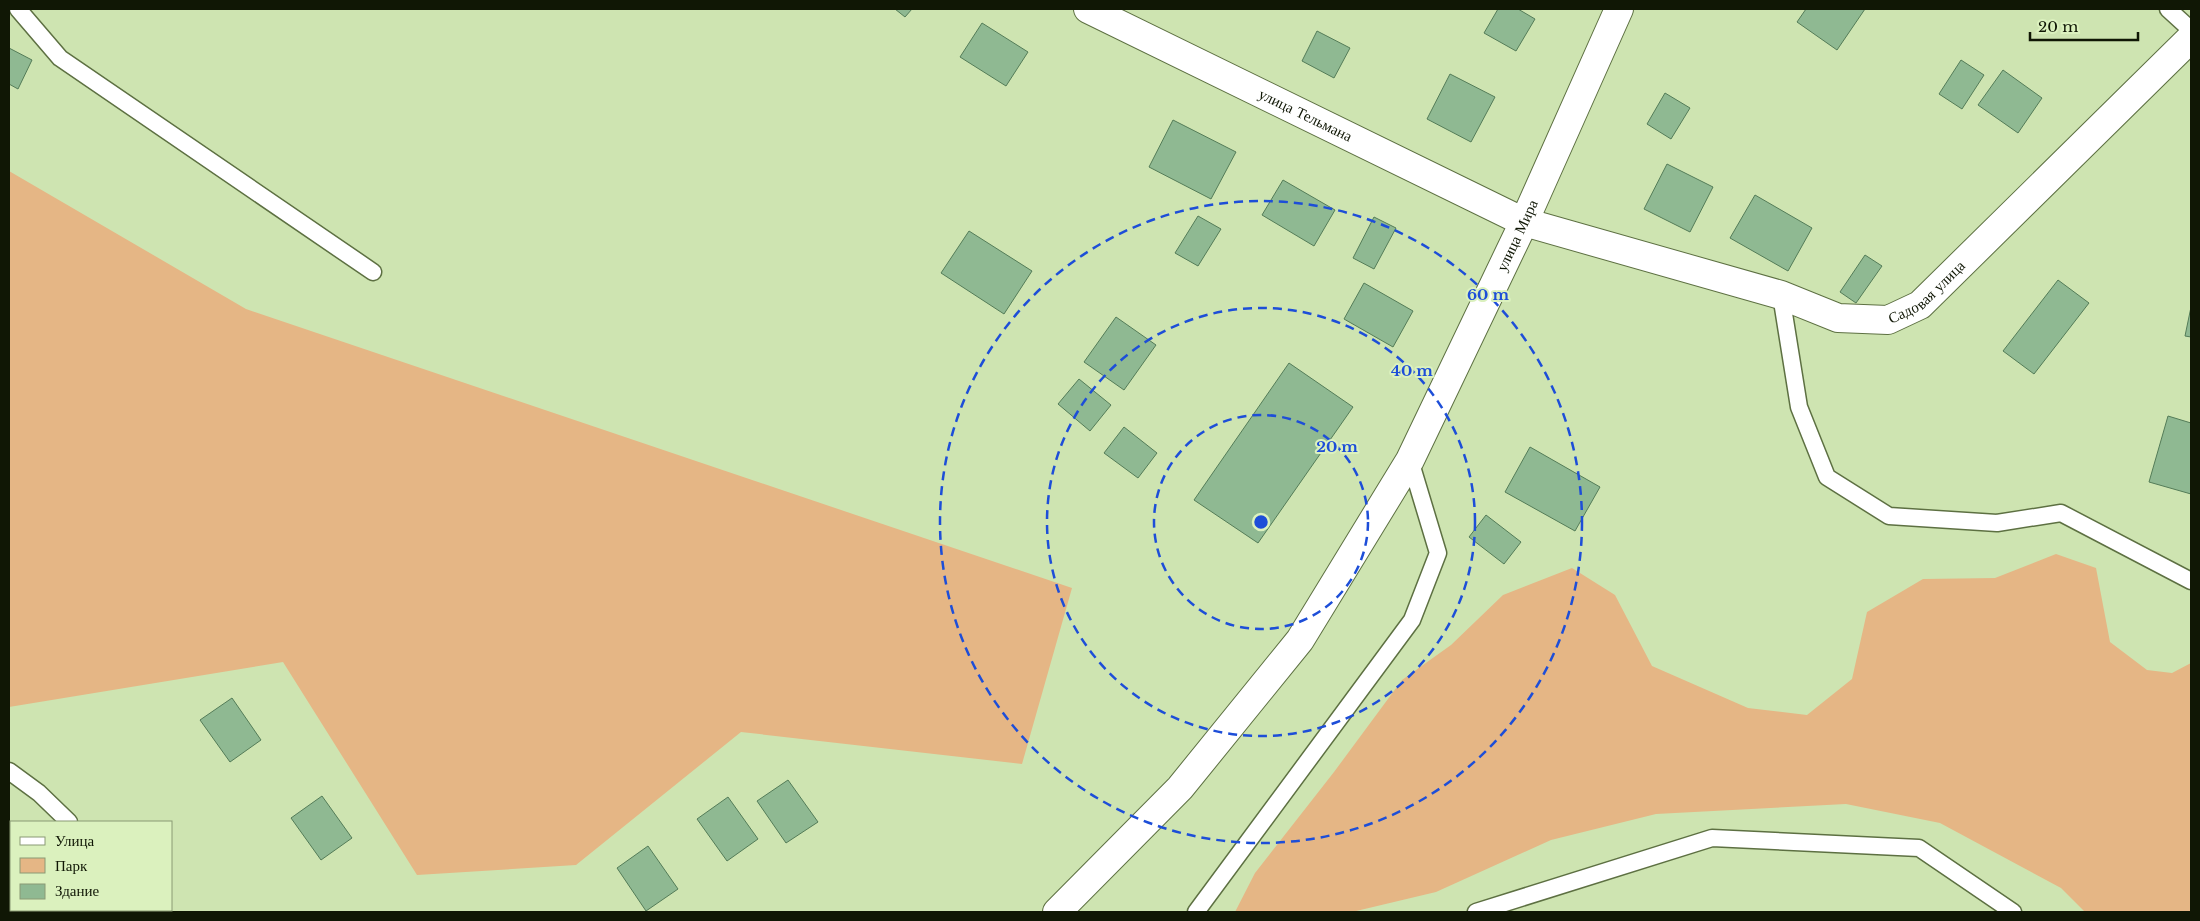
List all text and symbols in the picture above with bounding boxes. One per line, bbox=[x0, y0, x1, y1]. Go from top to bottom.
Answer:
scale bar bbox=[2030, 10, 2138, 42]
text: 20 m bbox=[2038, 17, 2078, 36]
street label: улица Тельмана bbox=[1256, 84, 1356, 146]
street label: улица Мира bbox=[1492, 196, 1542, 274]
street label: Садовая улица bbox=[1885, 256, 1969, 328]
text: 60 m bbox=[1467, 285, 1509, 304]
text: 40 m bbox=[1391, 361, 1433, 380]
text: 20 m bbox=[1316, 437, 1358, 456]
centre of rings bbox=[1252, 513, 1270, 531]
legend bbox=[10, 821, 172, 911]
text: Улица bbox=[55, 831, 94, 850]
text: Парк bbox=[55, 856, 88, 875]
text: Здание bbox=[55, 881, 99, 900]

